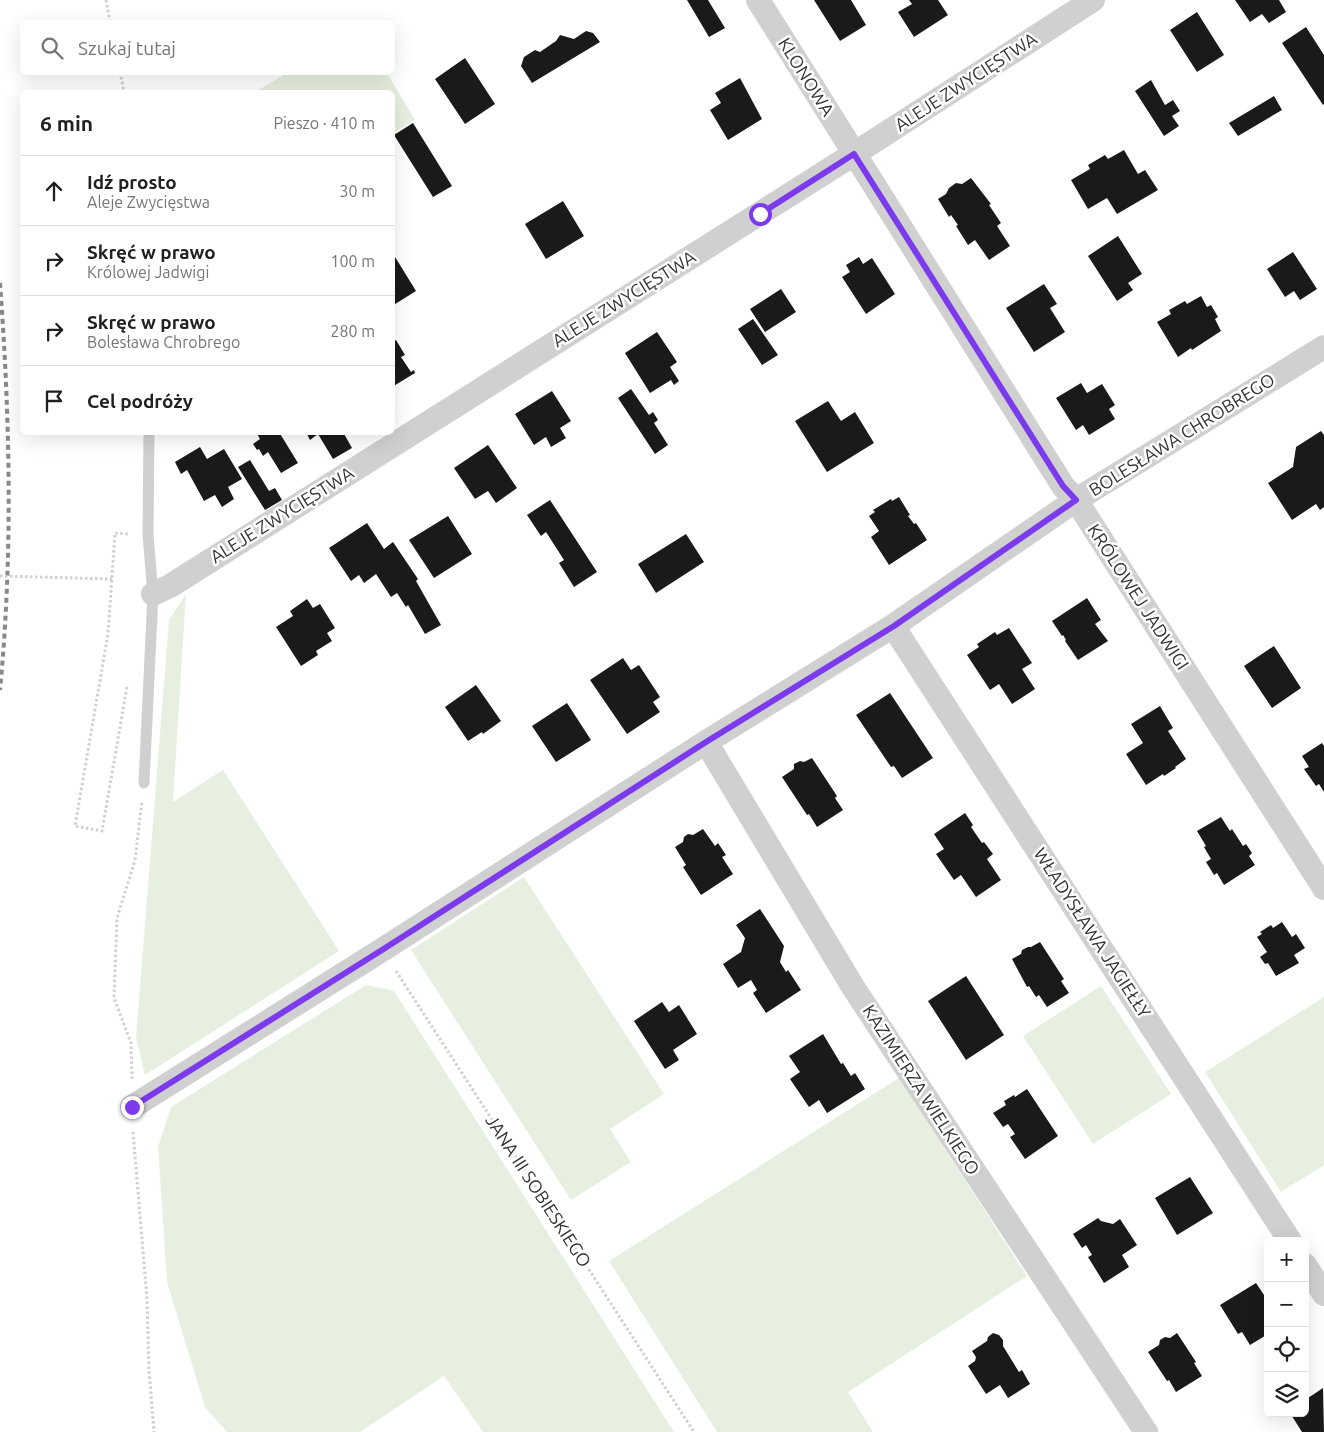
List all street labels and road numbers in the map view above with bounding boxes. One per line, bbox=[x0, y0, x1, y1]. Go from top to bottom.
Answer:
street label: ALEJE ZWYCIĘSTWA bbox=[891, 28, 1040, 135]
street label: KLONOWA bbox=[775, 34, 839, 120]
street label: ALEJE ZWYCIĘSTWA bbox=[548, 246, 699, 350]
street label: BOLESŁAWA CHROBREGO bbox=[1085, 369, 1278, 500]
street label: ALEJE ZWYCIĘSTWA bbox=[206, 462, 357, 566]
street label: KRÓLOWEJ JADWIGI bbox=[1084, 519, 1194, 673]
street label: WŁADYSŁAWA JAGIEŁŁY bbox=[1030, 844, 1156, 1022]
street label: KAZIMIERZA WIELKIEGO bbox=[859, 1001, 984, 1178]
street label: JANA III SOBIESKIEGO bbox=[482, 1111, 596, 1270]

